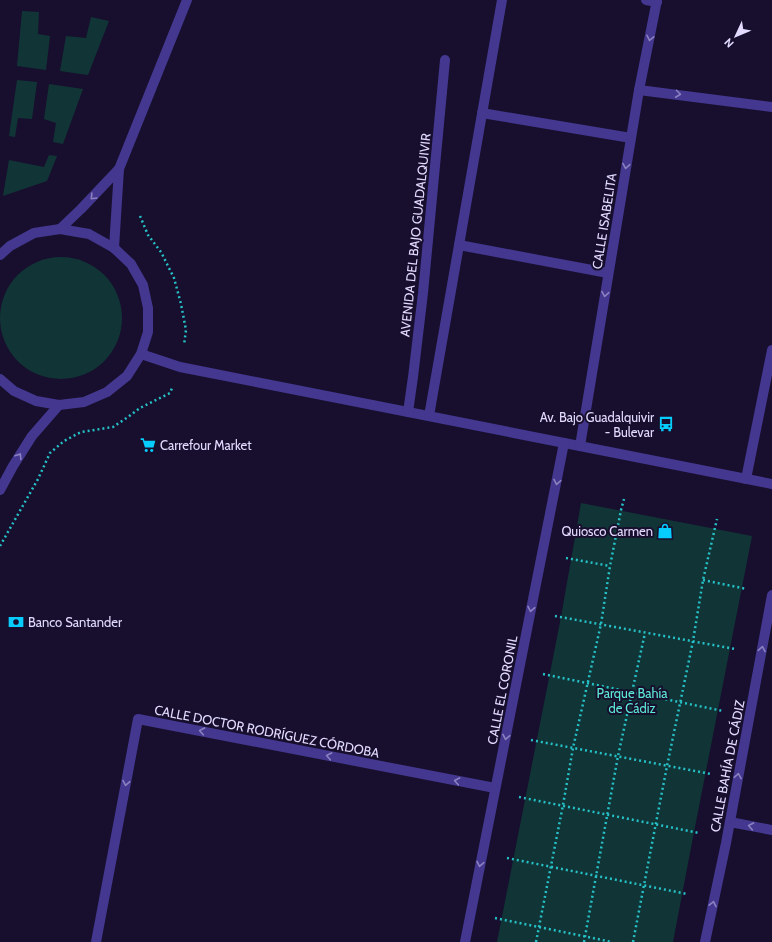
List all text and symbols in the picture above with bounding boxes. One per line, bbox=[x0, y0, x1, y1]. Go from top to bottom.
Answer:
north arrow bbox=[716, 16, 756, 56]
one-way arrow bbox=[646, 35, 654, 41]
text: N bbox=[721, 35, 737, 51]
one-way arrow bbox=[675, 90, 681, 99]
street label: AVENIDA DEL BAJO GUADALQUIVIR bbox=[396, 132, 434, 338]
one-way arrow bbox=[622, 163, 631, 169]
street label: CALLE ISABELITA bbox=[589, 172, 619, 270]
one-way arrow bbox=[90, 192, 97, 200]
one-way arrow bbox=[601, 291, 610, 297]
place label: Av. Bajo Guadalquivir - Bulevar bbox=[540, 409, 655, 440]
bus stop icon: Av. Bajo Guadalquivir - Bulevar bbox=[657, 415, 675, 433]
supermarket icon: Carrefour Market bbox=[139, 436, 157, 454]
place label: Carrefour Market bbox=[160, 437, 252, 453]
one-way arrow bbox=[15, 453, 22, 460]
one-way arrow bbox=[553, 478, 561, 485]
shop icon: Quiosco Carmen bbox=[656, 522, 674, 540]
place label: Quiosco Carmen bbox=[561, 523, 653, 539]
one-way arrow bbox=[528, 606, 536, 612]
bank icon: Banco Santander bbox=[7, 613, 25, 631]
place label: Banco Santander bbox=[28, 614, 123, 630]
street label: CALLE EL CORONIL bbox=[484, 634, 520, 746]
one-way arrow bbox=[757, 645, 766, 652]
park label: Parque Bahía de Cádiz bbox=[596, 685, 668, 716]
street label: CALLE BAHÍA DE CÁDIZ bbox=[705, 698, 748, 833]
street label: CALLE DOCTOR RODRÍGUEZ CÓRDOBA bbox=[153, 700, 381, 761]
one-way arrow bbox=[199, 728, 205, 736]
one-way arrow bbox=[502, 733, 510, 740]
one-way arrow bbox=[326, 752, 332, 761]
one-way arrow bbox=[734, 773, 742, 779]
one-way arrow bbox=[454, 777, 460, 785]
one-way arrow bbox=[122, 780, 130, 786]
one-way arrow bbox=[748, 823, 754, 831]
one-way arrow bbox=[477, 861, 485, 867]
one-way arrow bbox=[709, 901, 717, 907]

